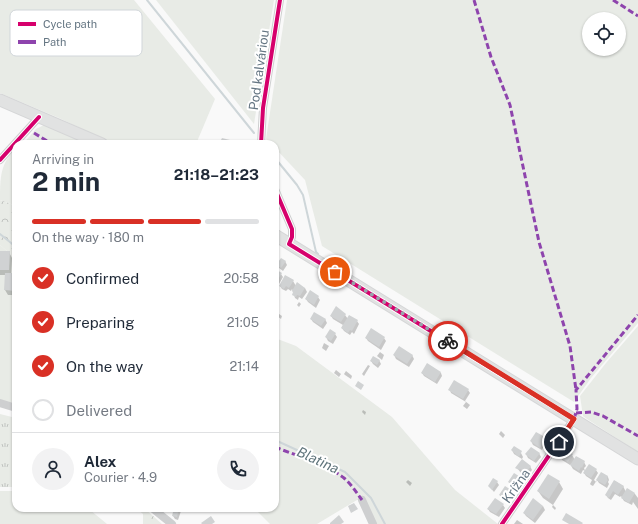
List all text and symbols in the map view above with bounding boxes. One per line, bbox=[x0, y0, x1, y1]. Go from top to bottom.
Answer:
legend bbox=[10, 10, 142, 56]
map controls bbox=[582, 12, 626, 56]
button: locate bbox=[582, 12, 626, 56]
text: Cycle path bbox=[43, 18, 97, 30]
street label: Pod kalváriou bbox=[246, 29, 272, 111]
text: Path bbox=[43, 36, 66, 48]
text: Arriving in bbox=[32, 152, 94, 167]
text: 2 min bbox=[32, 166, 100, 197]
text: 21:18–21:23 bbox=[174, 166, 259, 183]
text: On the way · 180 m bbox=[32, 230, 144, 245]
pin bbox=[318, 255, 352, 289]
icon: bag bbox=[324, 261, 346, 283]
icon: check bbox=[32, 267, 54, 289]
text: Confirmed bbox=[66, 270, 139, 287]
text: 20:58 bbox=[224, 271, 259, 286]
icon: check bbox=[32, 311, 54, 333]
text: Preparing bbox=[66, 314, 135, 331]
text: 21:05 bbox=[227, 315, 259, 330]
courier bbox=[428, 321, 468, 361]
icon: bike bbox=[437, 330, 459, 352]
icon: check bbox=[32, 355, 54, 377]
text: On the way bbox=[66, 358, 143, 375]
text: 21:14 bbox=[230, 359, 259, 374]
text: Delivered bbox=[66, 402, 132, 419]
pin bbox=[542, 425, 576, 459]
icon: home bbox=[548, 431, 570, 453]
water label: Blatina bbox=[295, 443, 341, 477]
button: person bbox=[32, 448, 74, 490]
button: phone bbox=[217, 448, 259, 490]
text: Alex bbox=[84, 453, 116, 470]
street label: Krížna bbox=[499, 466, 533, 506]
text: Courier · 4.9 bbox=[84, 470, 157, 485]

